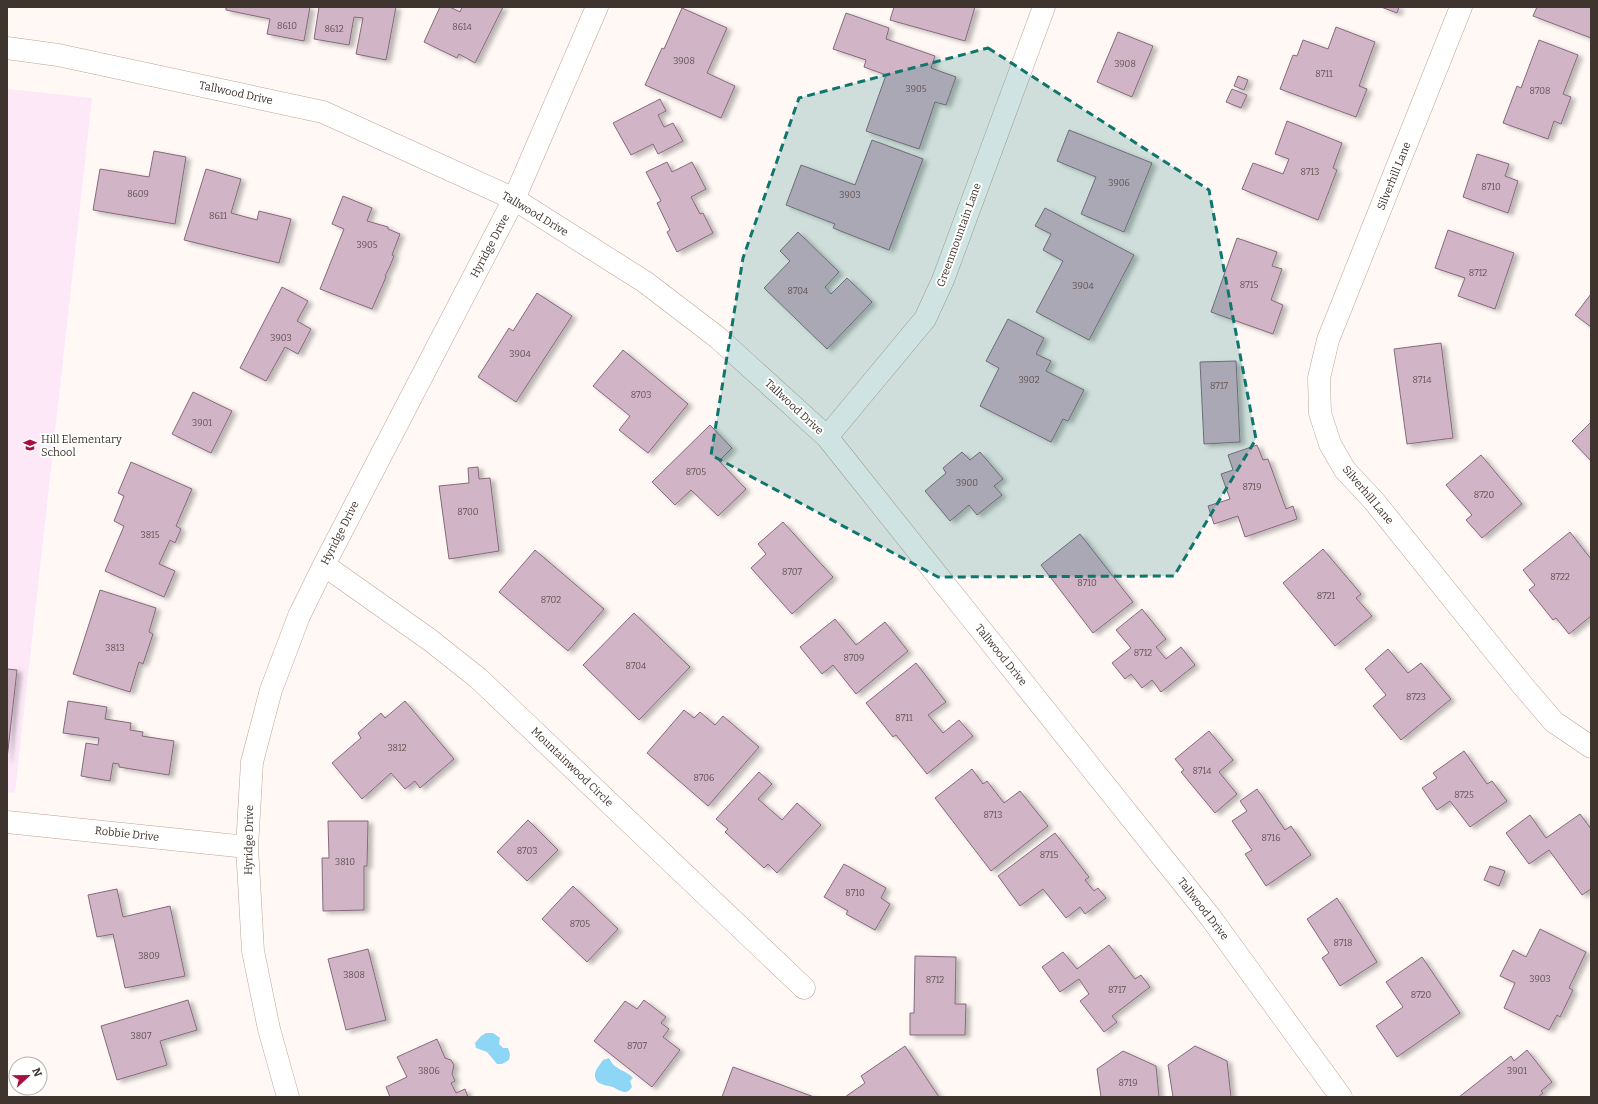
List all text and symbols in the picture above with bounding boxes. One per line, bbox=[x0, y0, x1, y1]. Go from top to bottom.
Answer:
house number: 8610 bbox=[277, 21, 297, 31]
house number: 8614 bbox=[452, 22, 472, 32]
house number: 8612 bbox=[324, 24, 344, 34]
house number: 3908 bbox=[673, 56, 695, 66]
house number: 3908 bbox=[1114, 59, 1136, 69]
house number: 8711 bbox=[1315, 69, 1333, 79]
street label: Tallwood Drive bbox=[198, 79, 274, 107]
house number: 3905 bbox=[906, 84, 927, 94]
house number: 8708 bbox=[1530, 86, 1550, 96]
street label: Silverhill Lane bbox=[1374, 140, 1414, 212]
house number: 8713 bbox=[1301, 167, 1319, 177]
house number: 3906 bbox=[1108, 178, 1130, 188]
street label: Greenmountain Lane bbox=[934, 181, 984, 289]
house number: 8710 bbox=[1481, 182, 1501, 192]
house number: 8609 bbox=[127, 189, 149, 199]
street label: Tallwood Drive bbox=[499, 189, 571, 239]
house number: 3903 bbox=[839, 190, 861, 200]
house number: 8611 bbox=[209, 211, 227, 221]
street label: Hyridge Drive bbox=[468, 212, 512, 280]
house number: 3905 bbox=[357, 240, 378, 250]
house number: 8712 bbox=[1469, 268, 1487, 278]
house number: 8715 bbox=[1240, 280, 1258, 290]
house number: 3904 bbox=[1072, 281, 1094, 291]
house number: 8704 bbox=[788, 286, 809, 296]
house number: 3903 bbox=[270, 333, 292, 343]
house number: 3904 bbox=[509, 349, 531, 359]
house number: 3902 bbox=[1018, 375, 1040, 385]
house number: 8714 bbox=[1413, 375, 1432, 385]
street label: Tallwood Drive bbox=[762, 377, 826, 437]
house number: 8717 bbox=[1210, 381, 1229, 391]
house number: 8703 bbox=[631, 390, 651, 400]
house number: 3901 bbox=[192, 418, 212, 428]
place label: Hill Elementary School bbox=[41, 433, 122, 459]
school or university icon: Hill Elementary School bbox=[22, 437, 38, 453]
street label: Silverhill Lane bbox=[1340, 463, 1396, 527]
house number: 8705 bbox=[686, 467, 706, 477]
house number: 3900 bbox=[956, 478, 978, 488]
house number: 8719 bbox=[1243, 482, 1261, 492]
house number: 8720 bbox=[1474, 490, 1494, 500]
street label: Hyridge Drive bbox=[318, 499, 362, 567]
house number: 8700 bbox=[457, 507, 479, 517]
house number: 3815 bbox=[141, 530, 160, 540]
house number: 8707 bbox=[782, 567, 802, 577]
house number: 8722 bbox=[1550, 572, 1570, 582]
house number: 8710 bbox=[1077, 578, 1097, 588]
house number: 8721 bbox=[1317, 591, 1336, 601]
house number: 8702 bbox=[541, 595, 561, 605]
street label: Tallwood Drive bbox=[972, 622, 1030, 688]
house number: 3813 bbox=[105, 643, 125, 653]
house number: 8712 bbox=[1134, 648, 1152, 658]
house number: 8709 bbox=[844, 653, 864, 663]
house number: 8704 bbox=[626, 661, 647, 671]
house number: 8723 bbox=[1406, 692, 1426, 702]
house number: 8711 bbox=[895, 713, 913, 723]
street label: Mountainwood Circle bbox=[528, 725, 616, 809]
house number: 3812 bbox=[387, 743, 407, 753]
house number: 8714 bbox=[1193, 766, 1212, 776]
house number: 8706 bbox=[694, 773, 714, 783]
house number: 8725 bbox=[1454, 790, 1474, 800]
street label: Hyridge Drive bbox=[242, 805, 256, 875]
house number: 8713 bbox=[984, 810, 1002, 820]
street label: Robbie Drive bbox=[94, 824, 160, 844]
house number: 8716 bbox=[1262, 833, 1280, 843]
house number: 8703 bbox=[517, 846, 537, 856]
house number: 8715 bbox=[1040, 850, 1058, 860]
house number: 3810 bbox=[335, 857, 355, 867]
street label: Tallwood Drive bbox=[1175, 875, 1231, 943]
house number: 8710 bbox=[845, 888, 865, 898]
house number: 8705 bbox=[570, 919, 590, 929]
house number: 8718 bbox=[1333, 938, 1353, 948]
house number: 3809 bbox=[138, 951, 160, 961]
house number: 3808 bbox=[343, 970, 365, 980]
house number: 3903 bbox=[1529, 974, 1551, 984]
house number: 8712 bbox=[926, 975, 944, 985]
house number: 8717 bbox=[1108, 985, 1127, 995]
house number: 8720 bbox=[1411, 990, 1431, 1000]
house number: 3807 bbox=[131, 1031, 152, 1041]
house number: 8707 bbox=[627, 1041, 647, 1051]
north arrow bbox=[8, 1056, 48, 1096]
text: N bbox=[29, 1066, 45, 1079]
house number: 3806 bbox=[418, 1066, 440, 1076]
house number: 3901 bbox=[1507, 1066, 1527, 1076]
house number: 8719 bbox=[1119, 1078, 1137, 1088]

